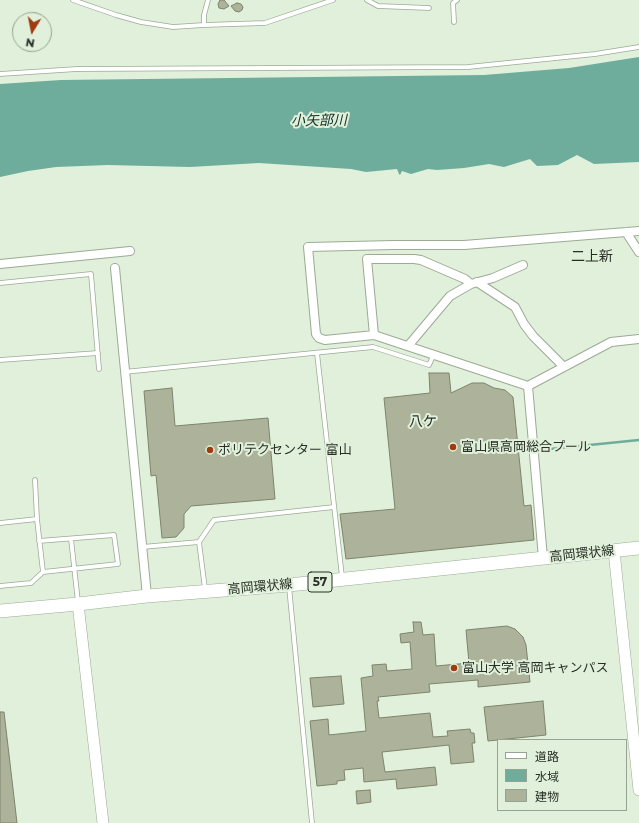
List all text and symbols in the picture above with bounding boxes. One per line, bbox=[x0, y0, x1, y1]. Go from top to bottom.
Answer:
north arrow bbox=[12, 12, 52, 52]
text: N bbox=[25, 35, 36, 50]
water label: 小矢部川 bbox=[291, 112, 347, 130]
district label: 二上新 bbox=[571, 249, 613, 265]
district label: 八ケ bbox=[409, 414, 437, 430]
place label: 富山県高岡総合プール bbox=[461, 439, 591, 455]
place label: ポリテクセンター 富山 bbox=[218, 442, 351, 458]
marker: 富山県高岡総合プール bbox=[448, 442, 458, 452]
marker: ポリテクセンター 富山 bbox=[205, 445, 215, 455]
street label: 高岡環状線 bbox=[549, 543, 615, 565]
road number: 57 bbox=[308, 572, 332, 592]
street label: 高岡環状線 bbox=[227, 576, 293, 598]
place label: 富山大学 高岡キャンパス bbox=[462, 660, 608, 676]
marker: 富山大学 高岡キャンパス bbox=[449, 663, 459, 673]
legend bbox=[497, 739, 627, 811]
text: 道路 bbox=[535, 749, 559, 764]
text: 水域 bbox=[535, 769, 559, 784]
text: 建物 bbox=[535, 789, 559, 804]

